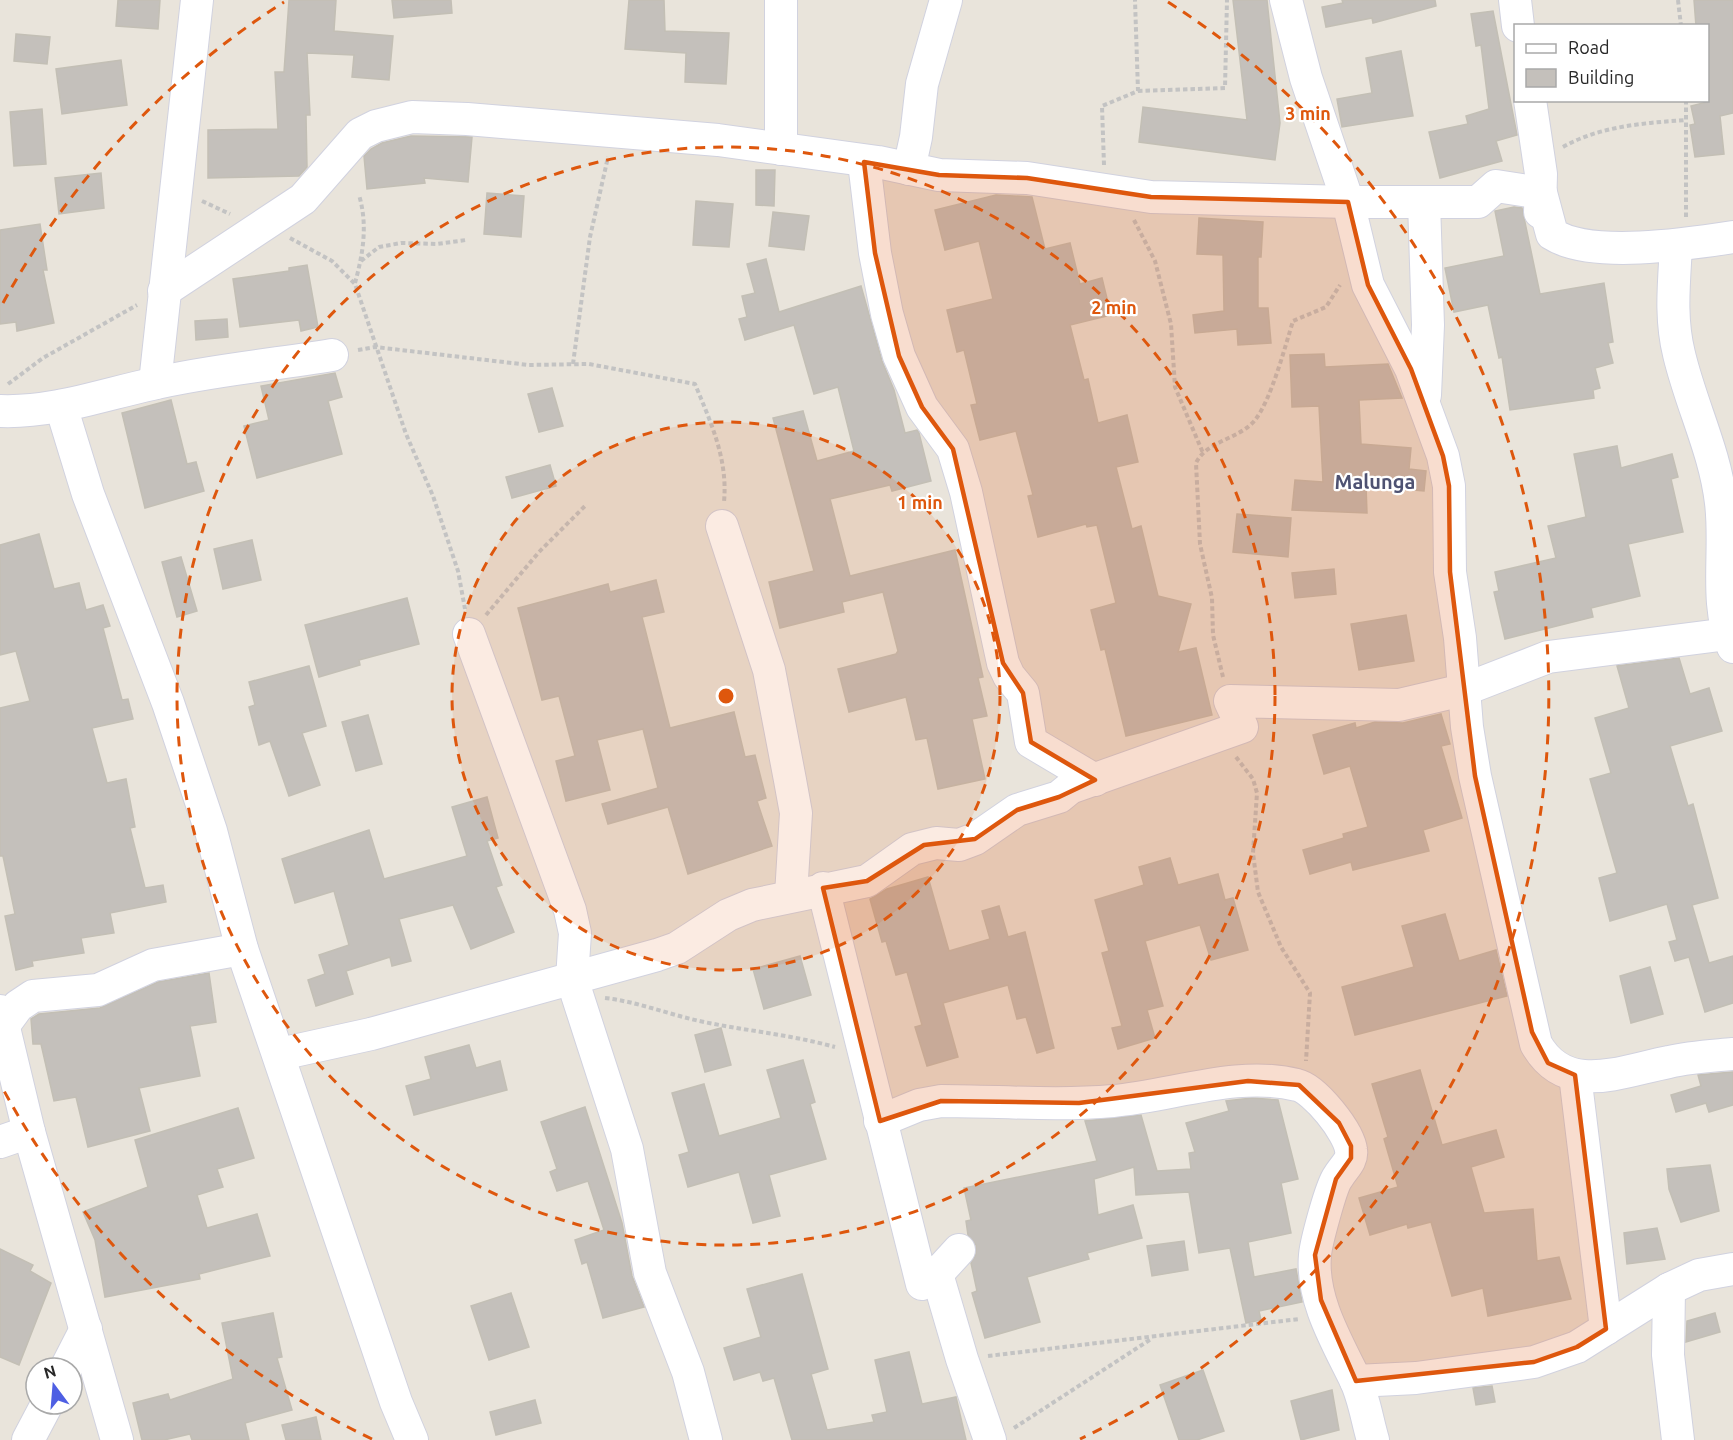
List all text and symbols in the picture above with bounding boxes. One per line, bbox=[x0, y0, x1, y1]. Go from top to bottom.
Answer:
legend bbox=[1514, 24, 1709, 102]
text: Road bbox=[1568, 37, 1610, 57]
text: Building bbox=[1568, 67, 1634, 87]
text: 3 min bbox=[1285, 103, 1331, 123]
text: 2 min bbox=[1091, 297, 1137, 317]
district label: Malunga bbox=[1335, 470, 1415, 493]
text: 1 min bbox=[897, 492, 943, 512]
centre of rings bbox=[716, 686, 736, 706]
north arrow bbox=[24, 1356, 84, 1416]
text: N bbox=[42, 1361, 58, 1382]

